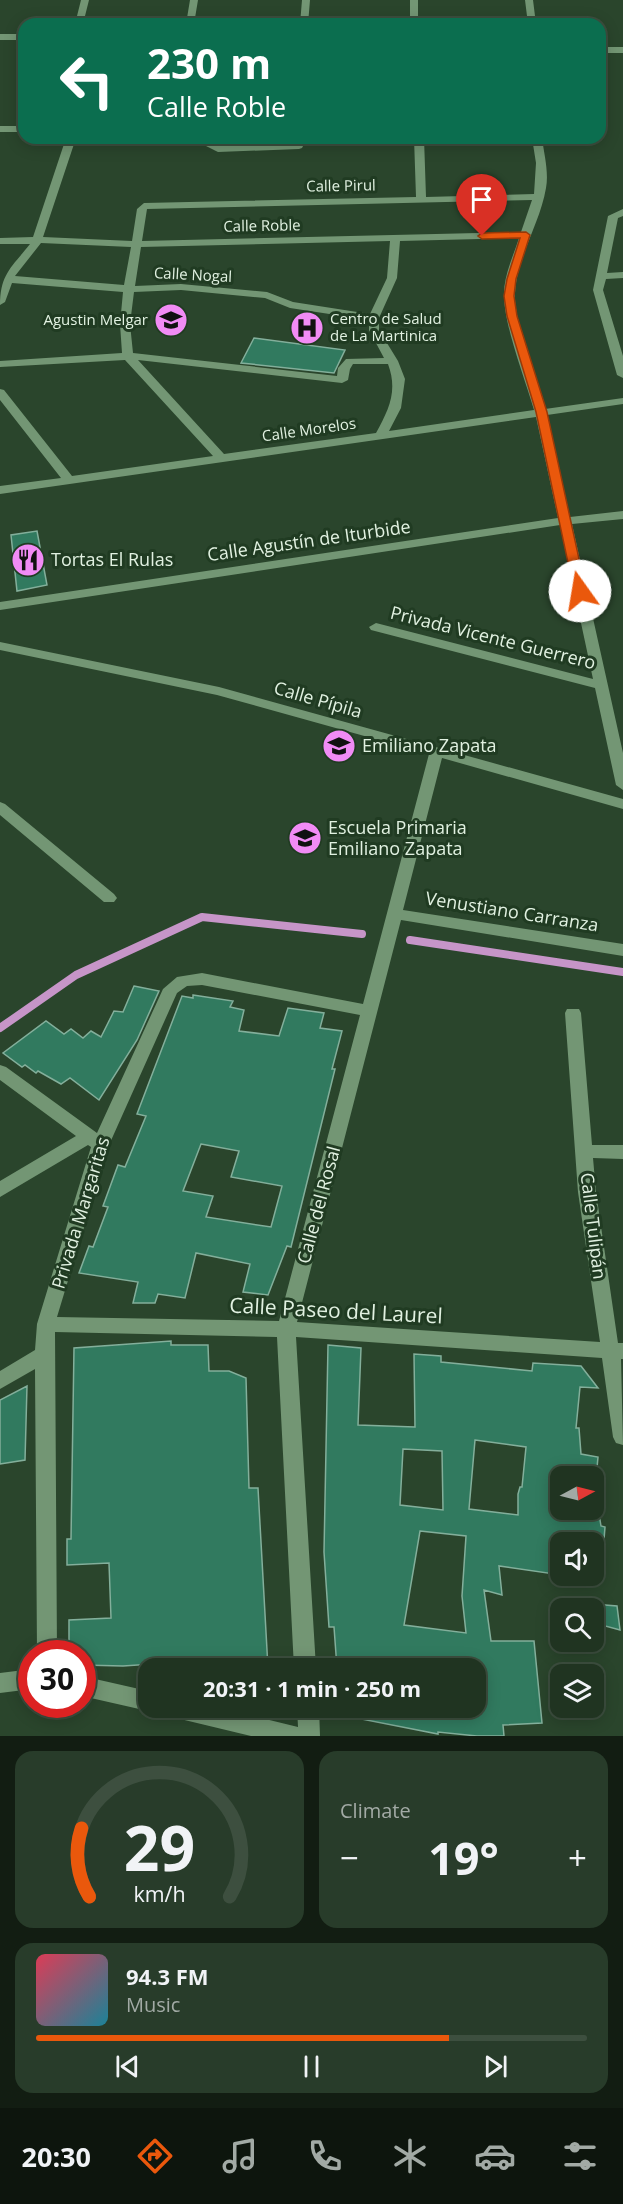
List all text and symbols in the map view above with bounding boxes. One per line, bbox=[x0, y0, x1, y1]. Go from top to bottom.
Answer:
text: 230 m bbox=[147, 34, 271, 91]
icon: left bbox=[48, 42, 126, 120]
text: Calle Roble bbox=[147, 88, 286, 125]
street label: Calle Pirul bbox=[306, 174, 376, 196]
pin bbox=[456, 174, 507, 236]
icon: arrive bbox=[465, 183, 498, 216]
street label: Calle Roble bbox=[223, 214, 301, 236]
street label: Calle Nogal bbox=[153, 262, 233, 286]
school or university icon: Agustin Melgar bbox=[153, 302, 189, 338]
place label: Centro de Salud de La Martinica bbox=[330, 308, 442, 345]
place label: Agustin Melgar bbox=[43, 309, 148, 329]
hospital icon: Centro de Salud de La Martinica bbox=[289, 310, 325, 346]
street label: Calle Morelos bbox=[261, 413, 357, 446]
street label: Calle Agustín de Iturbide bbox=[206, 514, 412, 566]
restaurant icon: Tortas El Rulas bbox=[10, 542, 46, 578]
place label: Tortas El Rulas bbox=[51, 547, 173, 571]
position arrow bbox=[548, 559, 612, 623]
street label: Privada Vicente Guerrero bbox=[388, 600, 598, 674]
street label: Calle Pípila bbox=[271, 675, 365, 723]
school or university icon: Emiliano Zapata bbox=[321, 728, 357, 764]
place label: Emiliano Zapata bbox=[362, 733, 497, 757]
place label: Escuela Primaria Emiliano Zapata bbox=[328, 815, 467, 860]
school or university icon: Escuela Primaria Emiliano Zapata bbox=[287, 820, 323, 856]
street label: Venustiano Carranza bbox=[424, 886, 600, 937]
street label: Privada Margaritas bbox=[46, 1134, 115, 1292]
street label: Calle del Rosal bbox=[291, 1143, 345, 1266]
street label: Calle Tulipán bbox=[576, 1171, 612, 1281]
street label: Calle Paseo del Laurel bbox=[229, 1290, 443, 1330]
north arrow bbox=[550, 1466, 604, 1520]
map controls bbox=[550, 1466, 604, 1718]
button: sound bbox=[550, 1532, 604, 1586]
button: search bbox=[550, 1598, 604, 1652]
speed limit sign: 30 bbox=[18, 1640, 96, 1718]
button: layers bbox=[550, 1664, 604, 1718]
text: 20:31 · 1 min · 250 m bbox=[203, 1673, 421, 1703]
text: Climate bbox=[340, 1797, 411, 1824]
text: 29 bbox=[124, 1804, 195, 1889]
text: 19° bbox=[428, 1827, 499, 1888]
text: − bbox=[340, 1835, 359, 1880]
text: + bbox=[568, 1835, 587, 1880]
text: km/h bbox=[133, 1879, 186, 1908]
text: 94.3 FM bbox=[126, 1961, 209, 1991]
text: Music bbox=[126, 1991, 180, 2018]
icon: previous bbox=[111, 2050, 144, 2083]
icon: pause bbox=[295, 2050, 328, 2083]
icon: next bbox=[479, 2050, 512, 2083]
icon: directions bbox=[134, 2135, 176, 2177]
icon: music bbox=[219, 2135, 261, 2177]
icon: phone bbox=[304, 2135, 346, 2177]
icon: climate bbox=[389, 2135, 431, 2177]
icon: car bbox=[474, 2135, 516, 2177]
icon: filters bbox=[559, 2135, 601, 2177]
text: 20:30 bbox=[22, 2138, 91, 2175]

